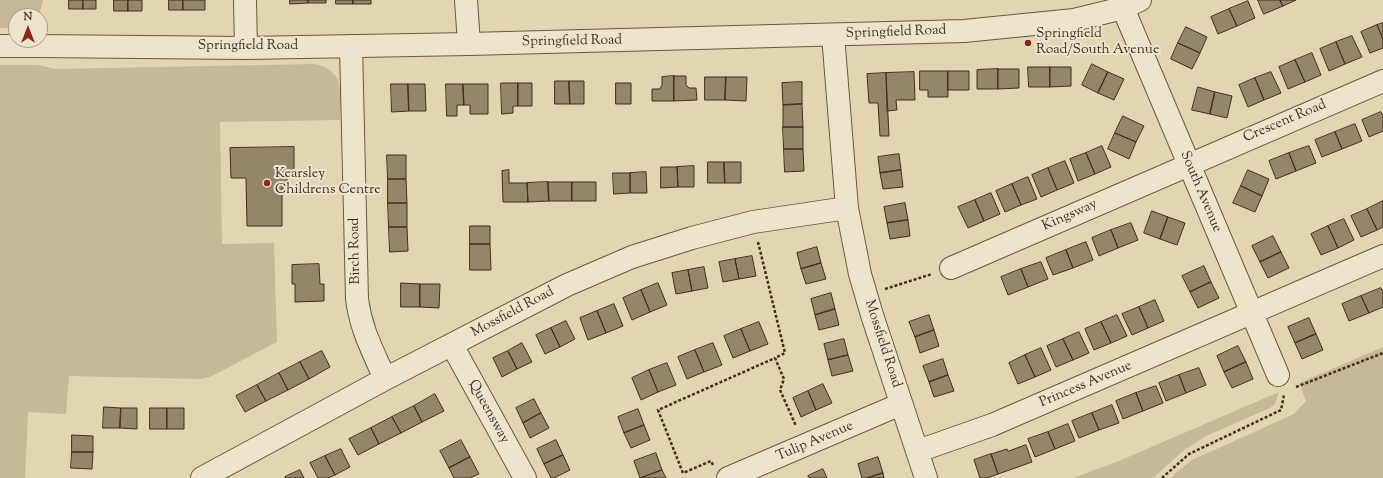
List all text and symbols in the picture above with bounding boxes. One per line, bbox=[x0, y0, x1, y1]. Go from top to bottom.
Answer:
north arrow bbox=[8, 8, 48, 48]
text: N bbox=[24, 9, 32, 25]
street label: Springfield Road bbox=[845, 23, 947, 43]
place label: Springfield Road/South Avenue bbox=[1036, 27, 1159, 60]
street label: Springfield Road bbox=[522, 33, 622, 51]
marker: Springfield Road/South Avenue bbox=[1023, 38, 1033, 48]
street label: Springfield Road bbox=[198, 39, 298, 55]
street label: Crescent Road bbox=[1241, 97, 1329, 147]
street label: South Avenue bbox=[1175, 149, 1225, 235]
place label: Kearsley Childrens Centre bbox=[275, 167, 381, 200]
marker: Kearsley Childrens Centre bbox=[262, 178, 272, 188]
street label: Kingsway bbox=[1040, 196, 1100, 236]
street label: Birch Road bbox=[347, 217, 365, 285]
street label: Mossfield Road bbox=[469, 284, 557, 342]
street label: Mossfield Road bbox=[860, 298, 904, 390]
street label: Princess Avenue bbox=[1037, 358, 1135, 412]
street label: Queensway bbox=[464, 377, 512, 447]
street label: Tulip Avenue bbox=[774, 418, 856, 466]

